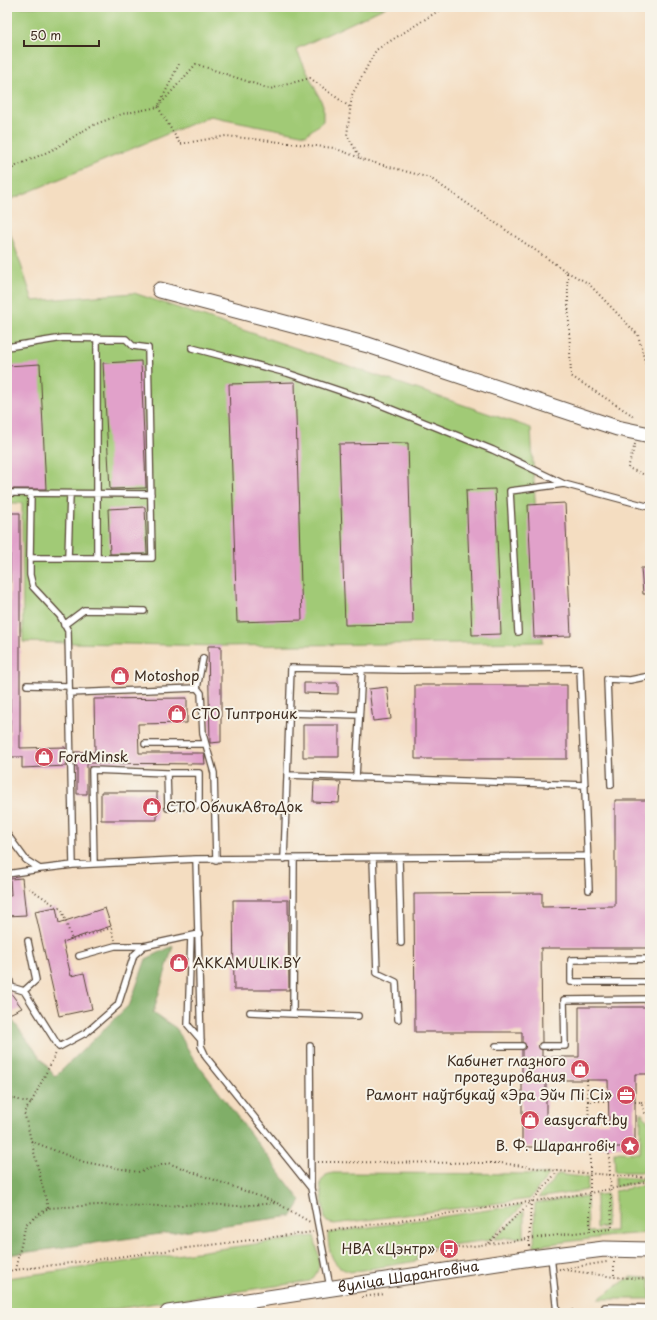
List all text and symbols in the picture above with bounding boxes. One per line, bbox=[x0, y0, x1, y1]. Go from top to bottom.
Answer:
scale bar bbox=[24, 22, 99, 48]
text: 50 m bbox=[30, 26, 61, 44]
shop icon: Motoshop bbox=[109, 665, 131, 687]
place label: Motoshop bbox=[134, 665, 199, 686]
shop icon: СТО Типтроник bbox=[166, 703, 188, 725]
place label: СТО Типтроник bbox=[191, 703, 298, 724]
shop icon: FordMinsk bbox=[33, 746, 55, 768]
place label: FordMinsk bbox=[58, 746, 129, 767]
shop icon: СТО ОбликАвтоДок bbox=[141, 796, 163, 818]
place label: СТО ОбликАвтоДок bbox=[166, 796, 303, 817]
shop icon: AKKAMULIK.BY bbox=[168, 952, 190, 974]
place label: AKKAMULIK.BY bbox=[193, 952, 301, 973]
place label: Кабинет глазного протезирования bbox=[447, 1050, 566, 1087]
shop icon: Кабинет глазного протезирования bbox=[569, 1058, 591, 1080]
place label: Рамонт наўтбукаў «Эра Эйч Пі Сі» bbox=[366, 1084, 612, 1105]
office icon: Рамонт наўтбукаў «Эра Эйч Пі Сі» bbox=[615, 1084, 637, 1106]
shop icon: easycraft.by bbox=[519, 1109, 541, 1131]
place label: easycraft.by bbox=[544, 1109, 628, 1130]
place label: В. Ф. Шаранговіч bbox=[496, 1135, 616, 1156]
place icon: В. Ф. Шаранговіч bbox=[619, 1135, 641, 1157]
place label: НВА «Цэнтр» bbox=[342, 1238, 435, 1259]
bus stop icon: НВА «Цэнтр» bbox=[438, 1238, 460, 1260]
street label: вуліца Шаранговіча bbox=[336, 1255, 481, 1297]

